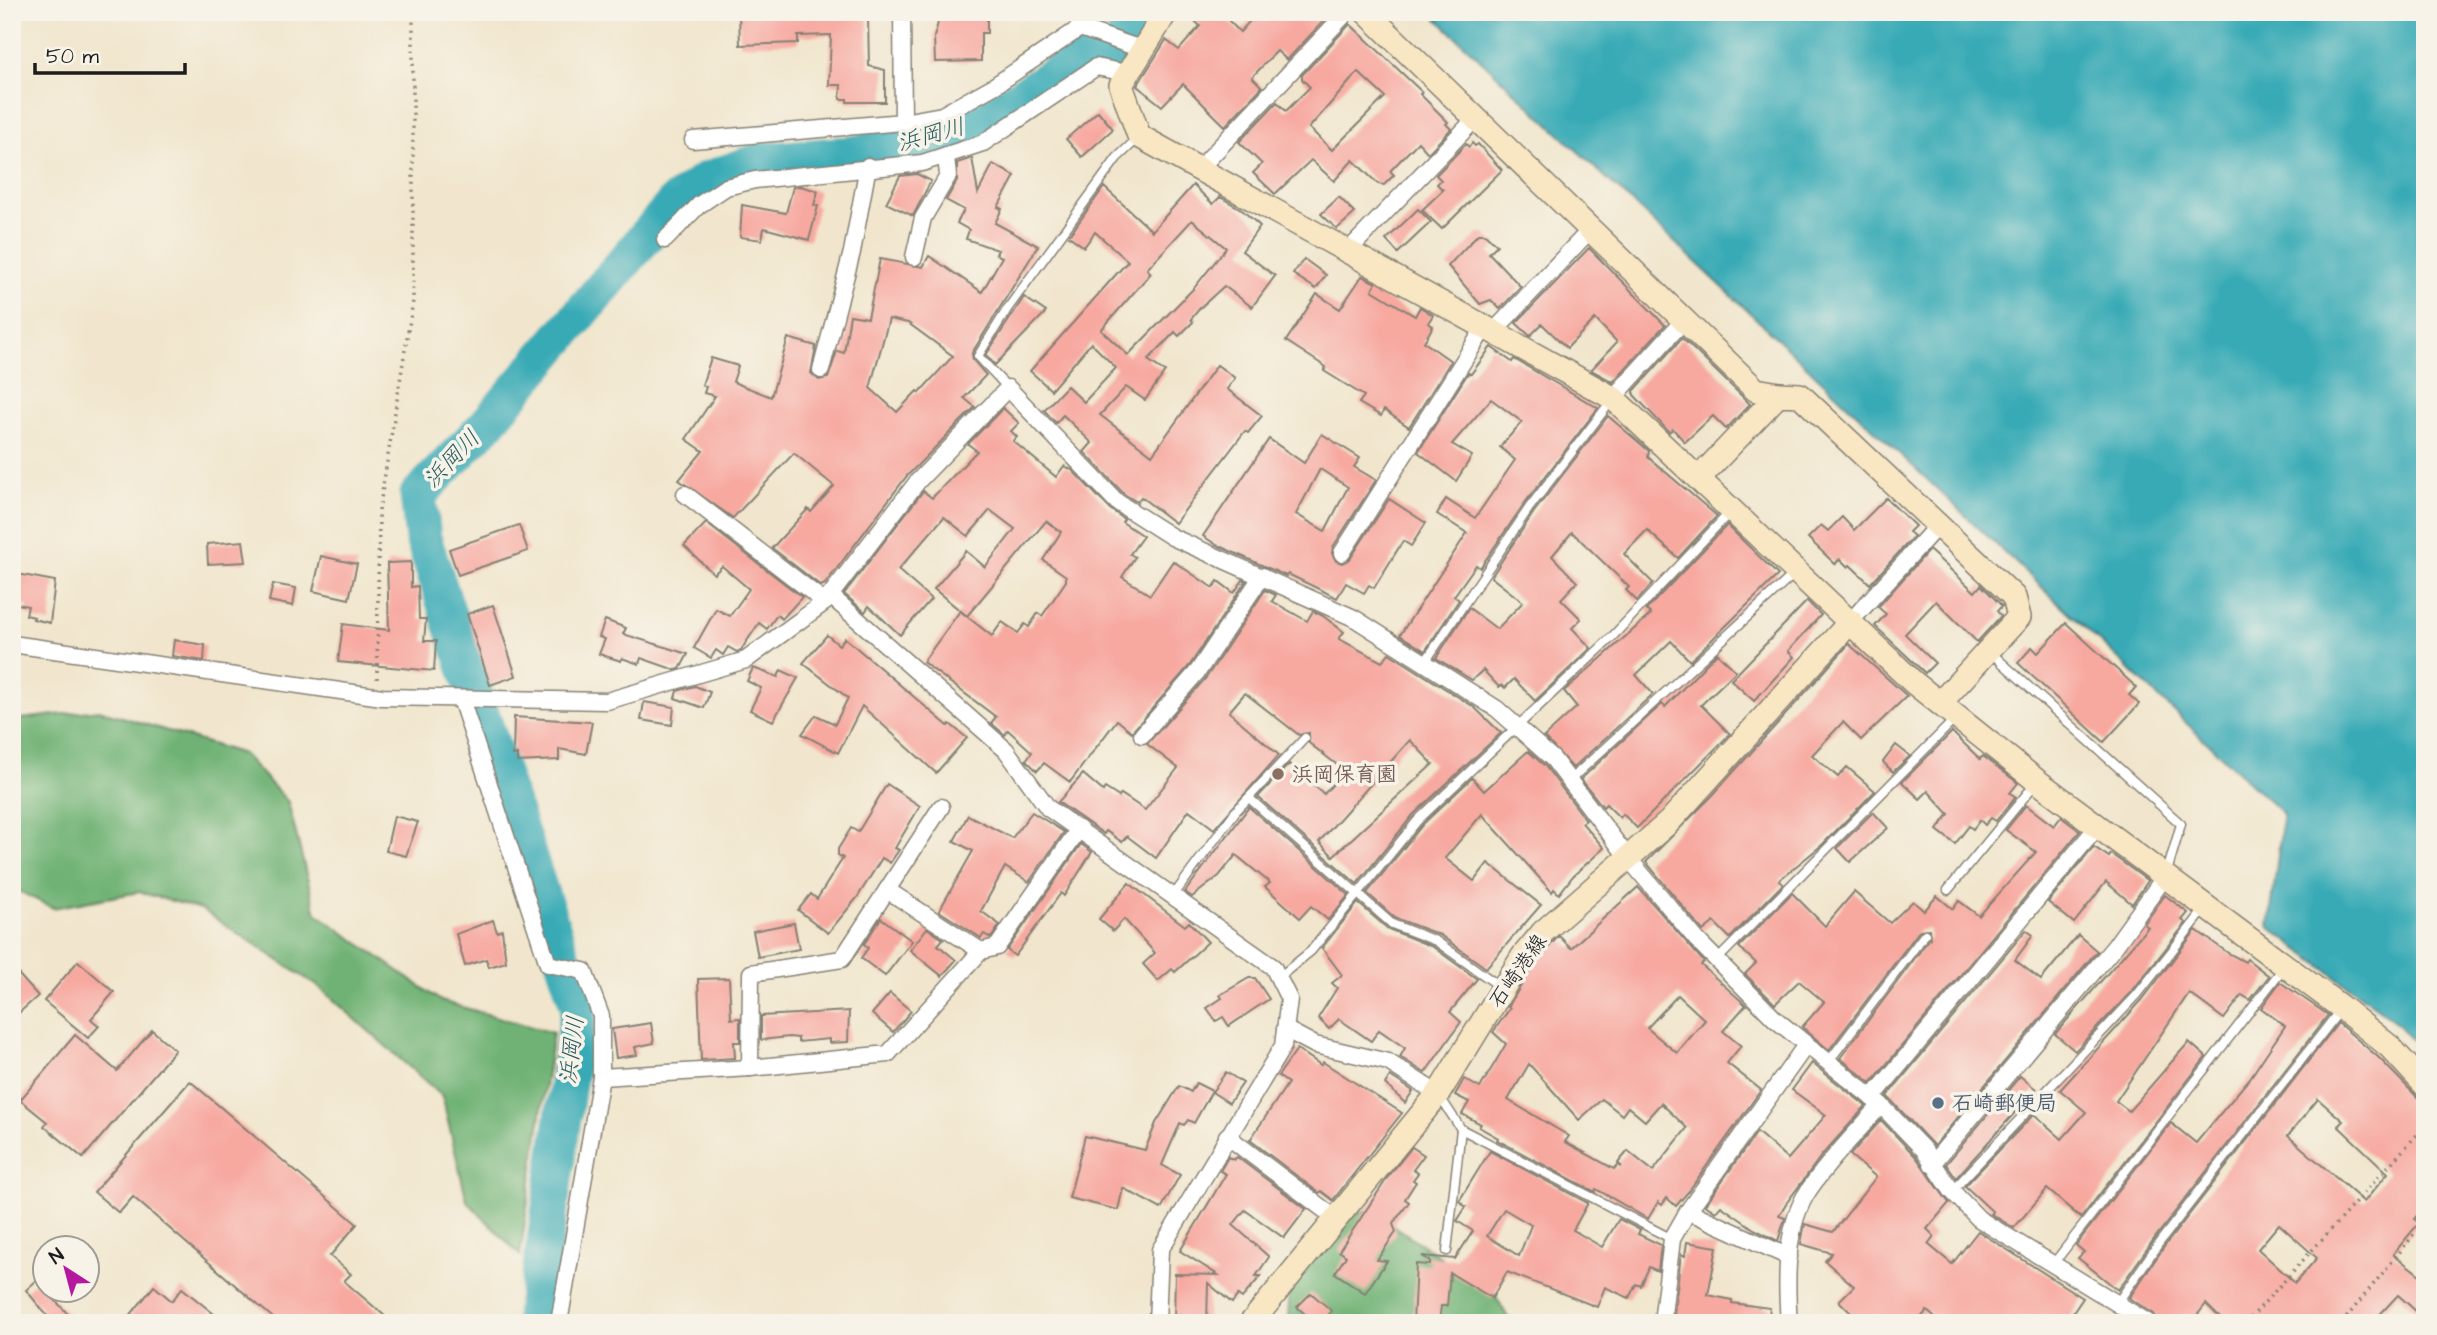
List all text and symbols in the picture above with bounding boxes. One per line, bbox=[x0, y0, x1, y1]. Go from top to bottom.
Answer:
scale bar bbox=[35, 32, 186, 76]
text: 50 m bbox=[46, 42, 100, 71]
water label: 浜岡川 bbox=[894, 111, 968, 159]
water label: 浜岡川 bbox=[417, 423, 487, 495]
place label: 浜岡保育園 bbox=[1292, 760, 1397, 789]
marker: 浜岡保育園 bbox=[1270, 766, 1286, 782]
street label: 石崎港線 bbox=[1482, 928, 1554, 1014]
water label: 浜岡川 bbox=[552, 1014, 592, 1086]
place label: 石崎郵便局 bbox=[1952, 1089, 2057, 1118]
marker: 石崎郵便局 bbox=[1930, 1095, 1946, 1111]
north arrow bbox=[32, 1234, 102, 1304]
text: N bbox=[44, 1242, 70, 1271]

